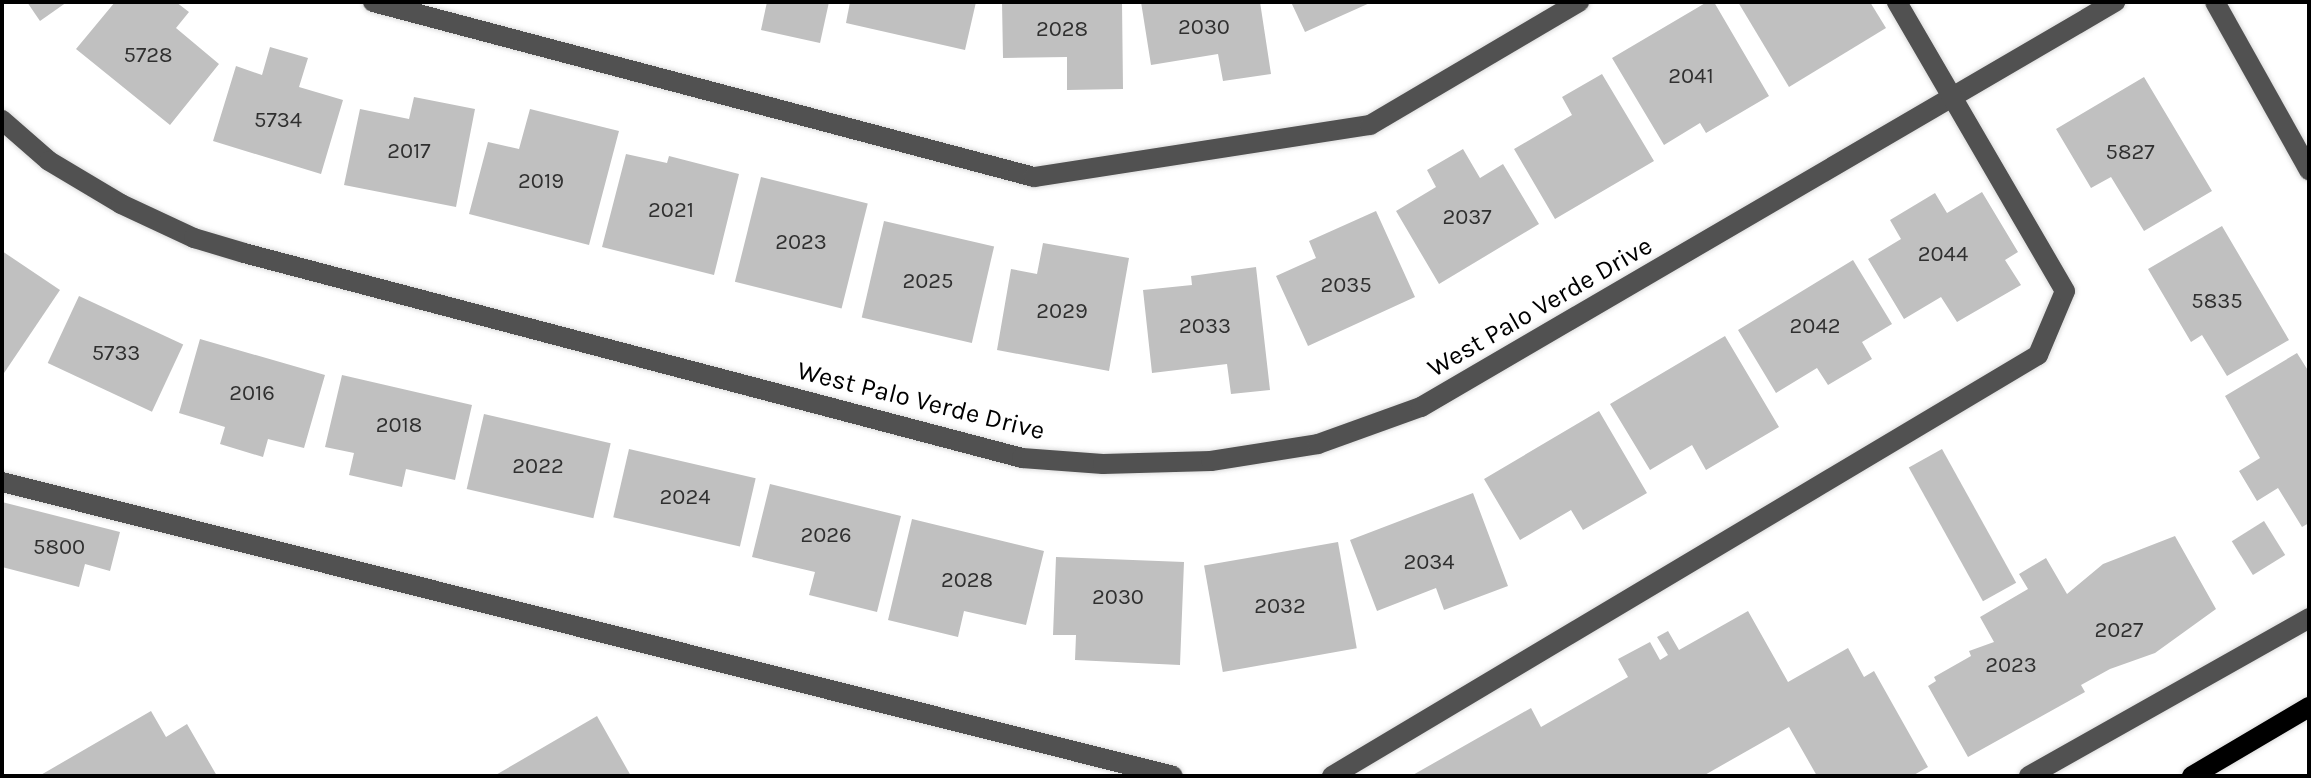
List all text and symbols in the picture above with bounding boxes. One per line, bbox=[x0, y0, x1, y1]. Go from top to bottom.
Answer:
house number: 2030 bbox=[1178, 15, 1230, 41]
house number: 2028 bbox=[1036, 17, 1088, 43]
house number: 5728 bbox=[123, 43, 173, 69]
house number: 2041 bbox=[1668, 64, 1714, 90]
house number: 5734 bbox=[254, 108, 302, 134]
house number: 2017 bbox=[387, 139, 431, 165]
house number: 5827 bbox=[2105, 140, 2155, 166]
house number: 2019 bbox=[518, 169, 564, 195]
house number: 2021 bbox=[648, 198, 694, 224]
house number: 2037 bbox=[1442, 205, 1492, 231]
house number: 2023 bbox=[775, 230, 827, 256]
street label: West Palo Verde Drive bbox=[1422, 230, 1658, 384]
house number: 2044 bbox=[1918, 242, 1968, 268]
house number: 2025 bbox=[903, 269, 953, 295]
house number: 2035 bbox=[1320, 273, 1372, 299]
house number: 5835 bbox=[2191, 289, 2243, 315]
house number: 2029 bbox=[1036, 299, 1088, 325]
house number: 2033 bbox=[1179, 314, 1231, 340]
house number: 2042 bbox=[1790, 314, 1840, 340]
house number: 5733 bbox=[92, 341, 140, 367]
street label: West Palo Verde Drive bbox=[794, 355, 1048, 447]
house number: 2016 bbox=[229, 381, 275, 407]
house number: 2018 bbox=[376, 413, 422, 439]
house number: 2022 bbox=[512, 454, 564, 480]
house number: 2024 bbox=[660, 485, 710, 511]
house number: 2026 bbox=[800, 523, 852, 549]
house number: 5800 bbox=[33, 535, 85, 561]
house number: 2034 bbox=[1403, 550, 1455, 576]
house number: 2028 bbox=[941, 568, 993, 594]
house number: 2030 bbox=[1092, 585, 1144, 611]
house number: 2032 bbox=[1254, 594, 1306, 620]
house number: 2027 bbox=[2095, 618, 2143, 644]
house number: 2023 bbox=[1985, 653, 2037, 679]

